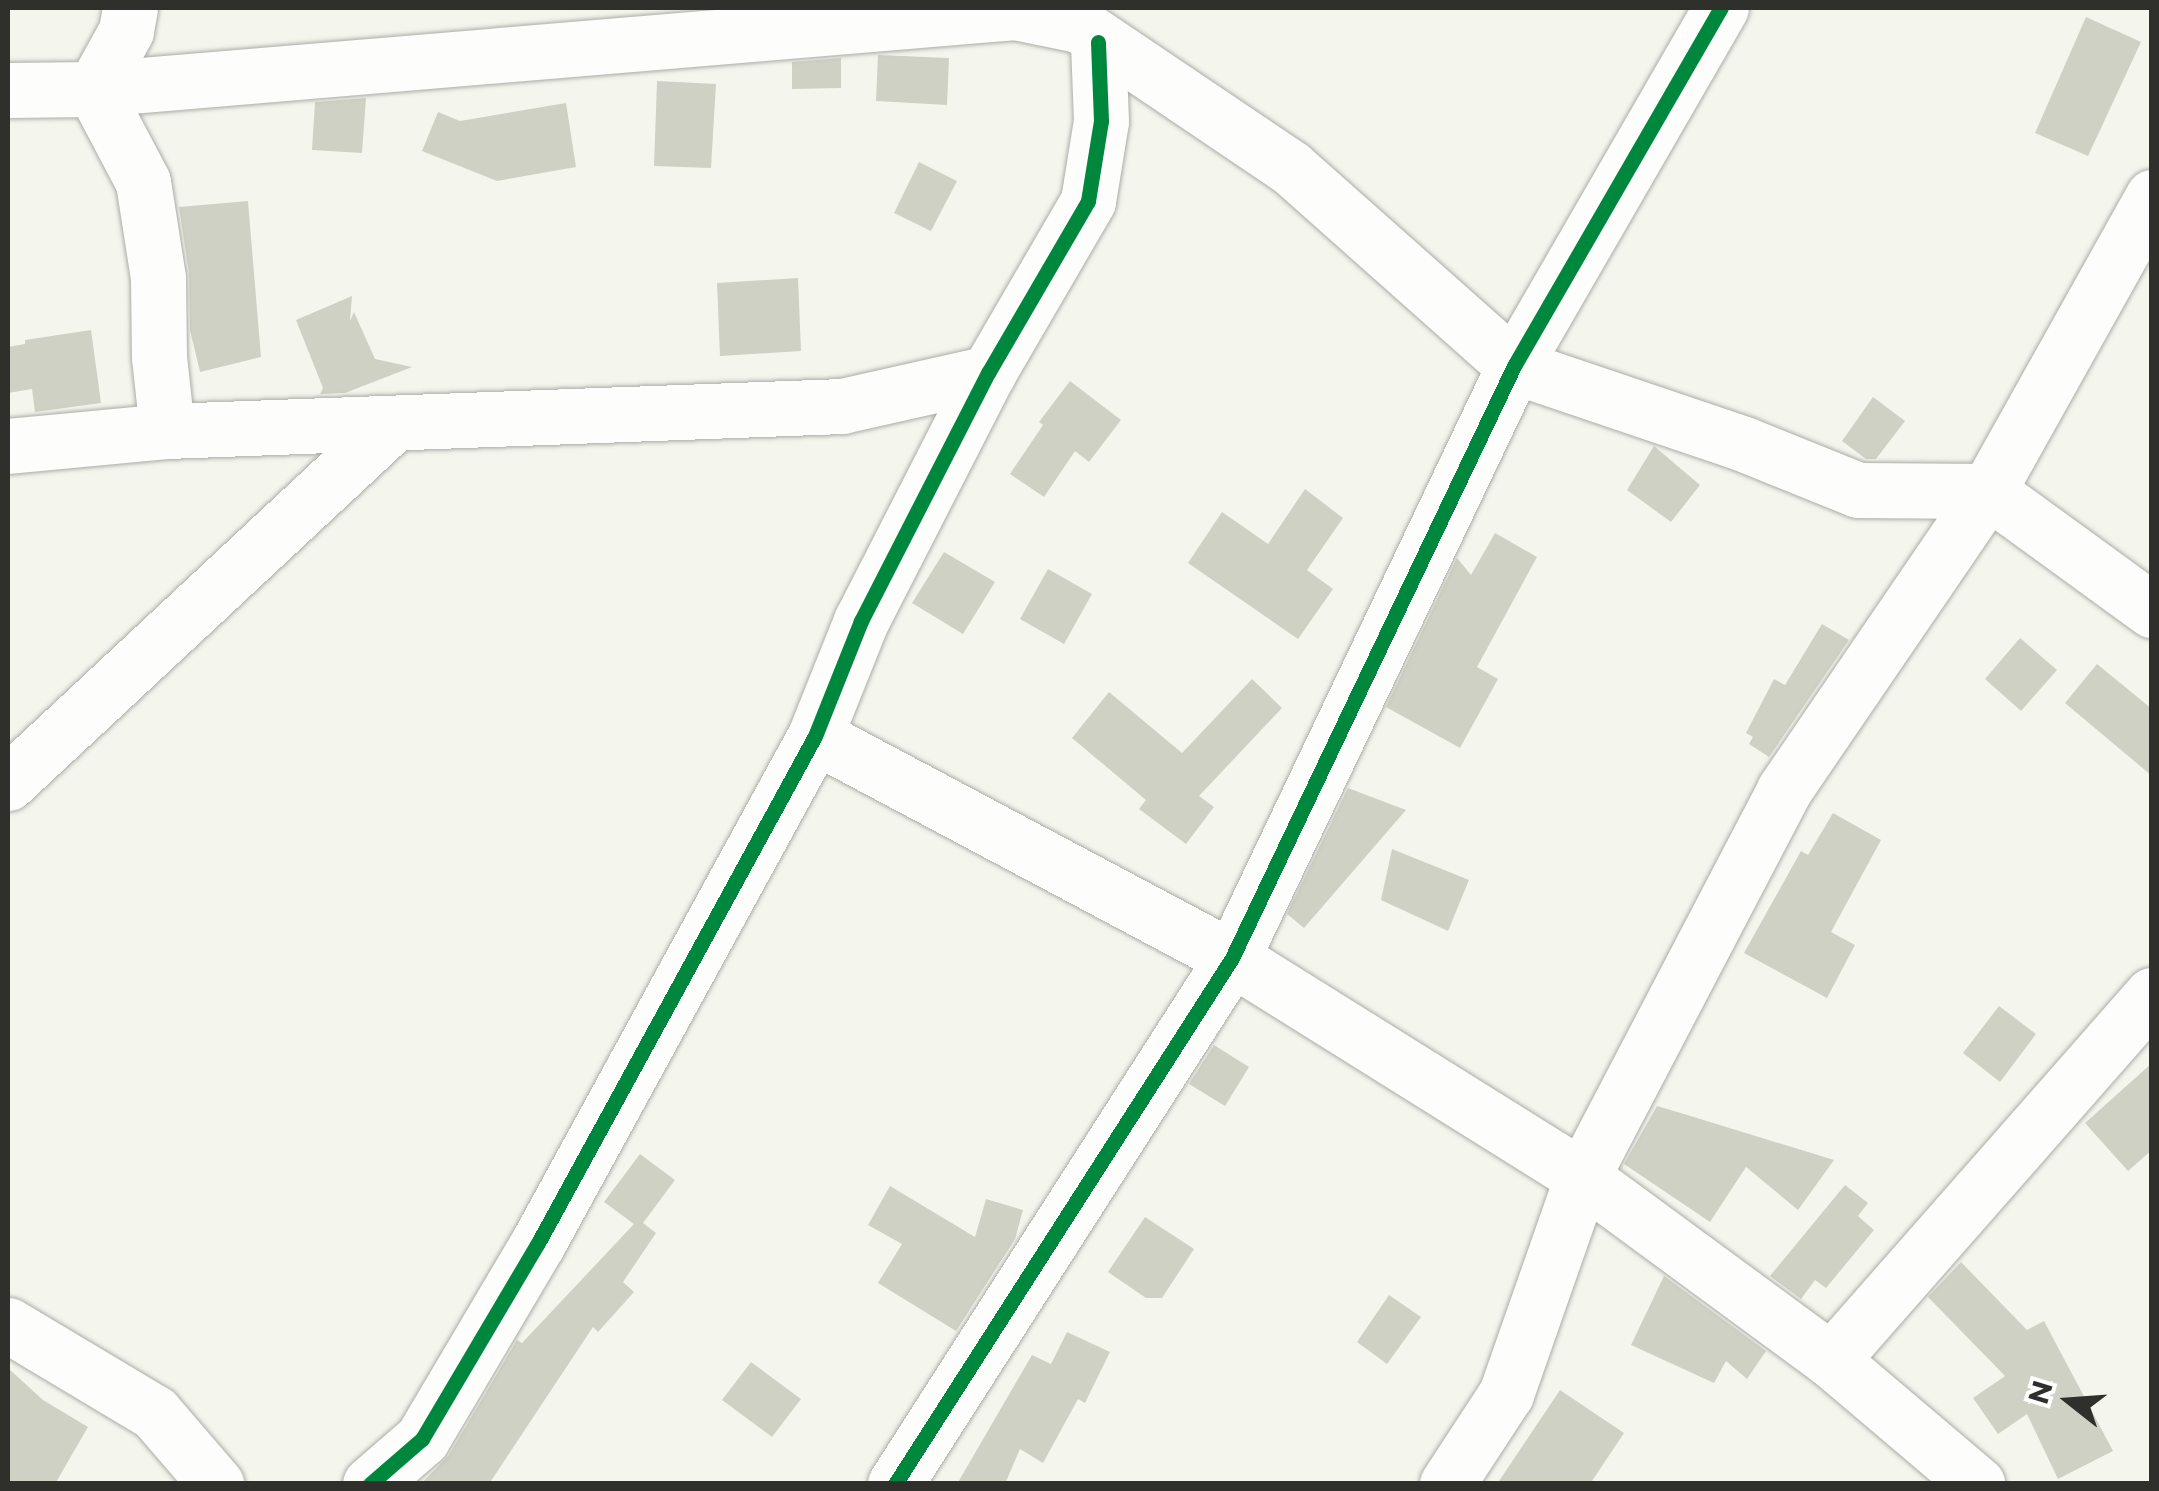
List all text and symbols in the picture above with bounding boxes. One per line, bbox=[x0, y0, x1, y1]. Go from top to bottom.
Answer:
north arrow bbox=[2019, 1351, 2119, 1451]
text: N bbox=[2021, 1376, 2060, 1408]

